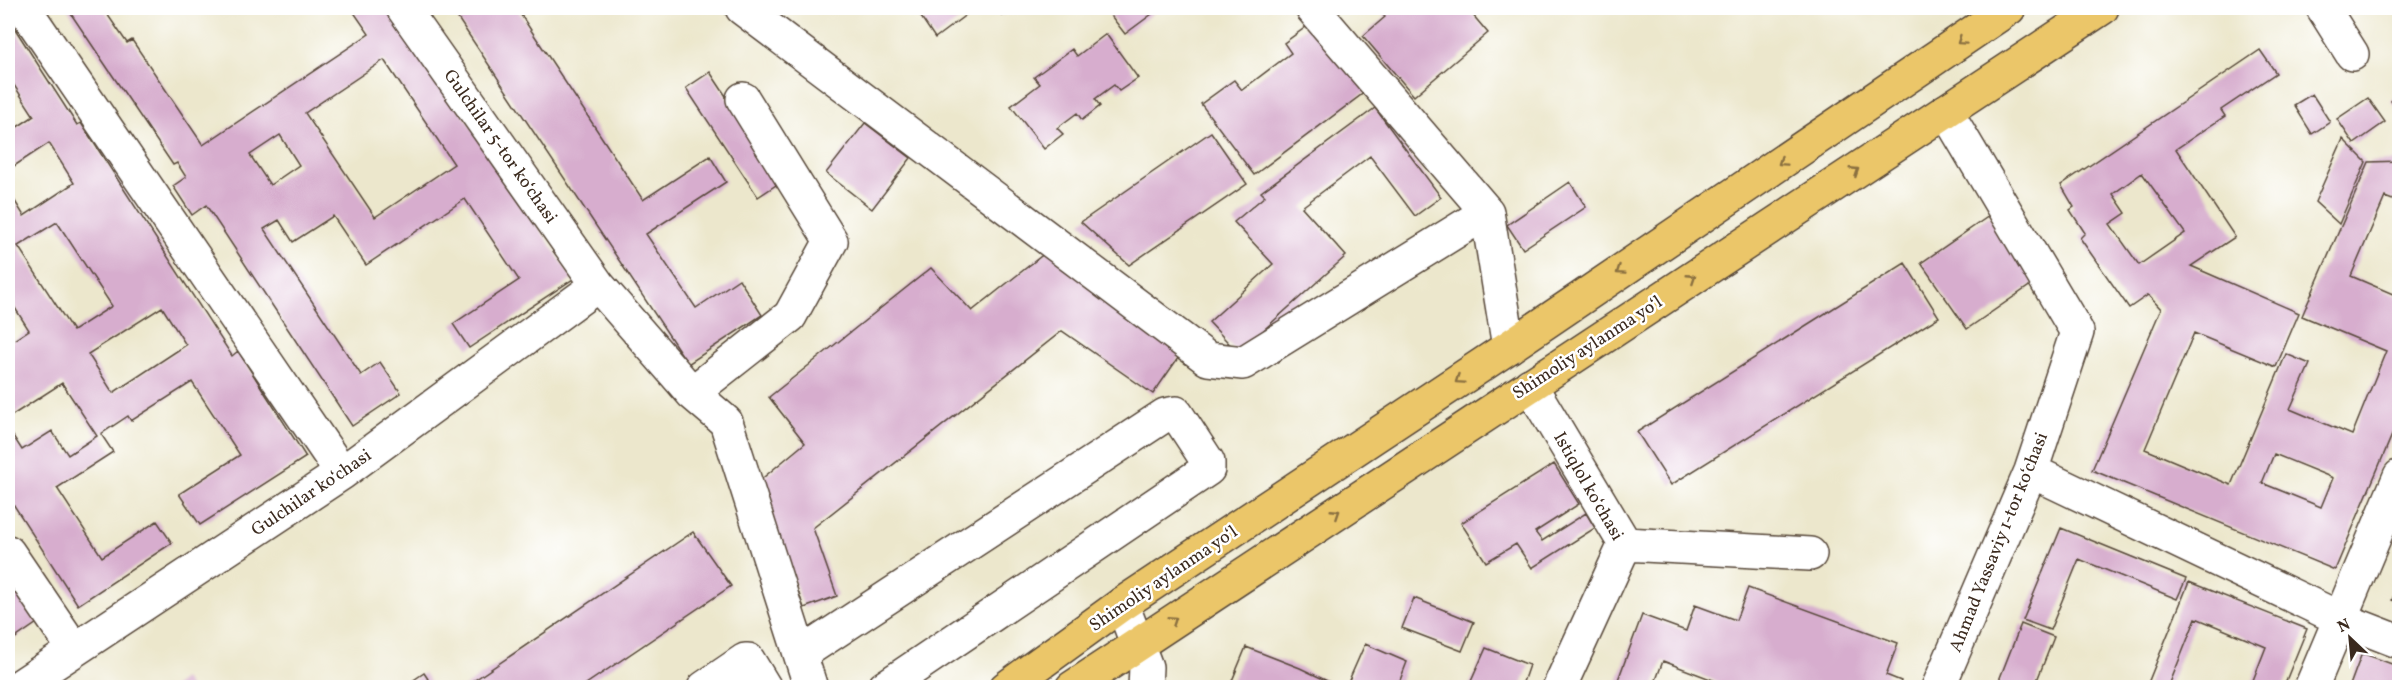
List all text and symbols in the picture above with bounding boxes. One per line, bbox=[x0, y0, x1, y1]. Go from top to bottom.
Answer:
one-way arrow bbox=[1956, 34, 1967, 45]
street label: Gulchilar 5-tor koʻchasi bbox=[437, 65, 563, 229]
one-way arrow bbox=[1778, 155, 1789, 166]
one-way arrow bbox=[1848, 167, 1859, 178]
one-way arrow bbox=[1616, 264, 1627, 275]
one-way arrow bbox=[1686, 274, 1696, 286]
street label: Shimoliy aylanma yoʻl bbox=[1508, 290, 1668, 406]
one-way arrow bbox=[1454, 373, 1465, 384]
street label: Istiqlol ko‘chasi bbox=[1546, 428, 1629, 546]
street label: Ahmad Yassaviy 1-tor koʻchasi bbox=[1944, 429, 2055, 656]
street label: Gulchilar koʻchasi bbox=[247, 444, 377, 543]
one-way arrow bbox=[1330, 508, 1340, 520]
street label: Shimoliy aylanma yoʻl bbox=[1085, 520, 1243, 638]
north arrow bbox=[2320, 608, 2380, 668]
text: N bbox=[2334, 614, 2355, 639]
one-way arrow bbox=[1166, 616, 1177, 627]

